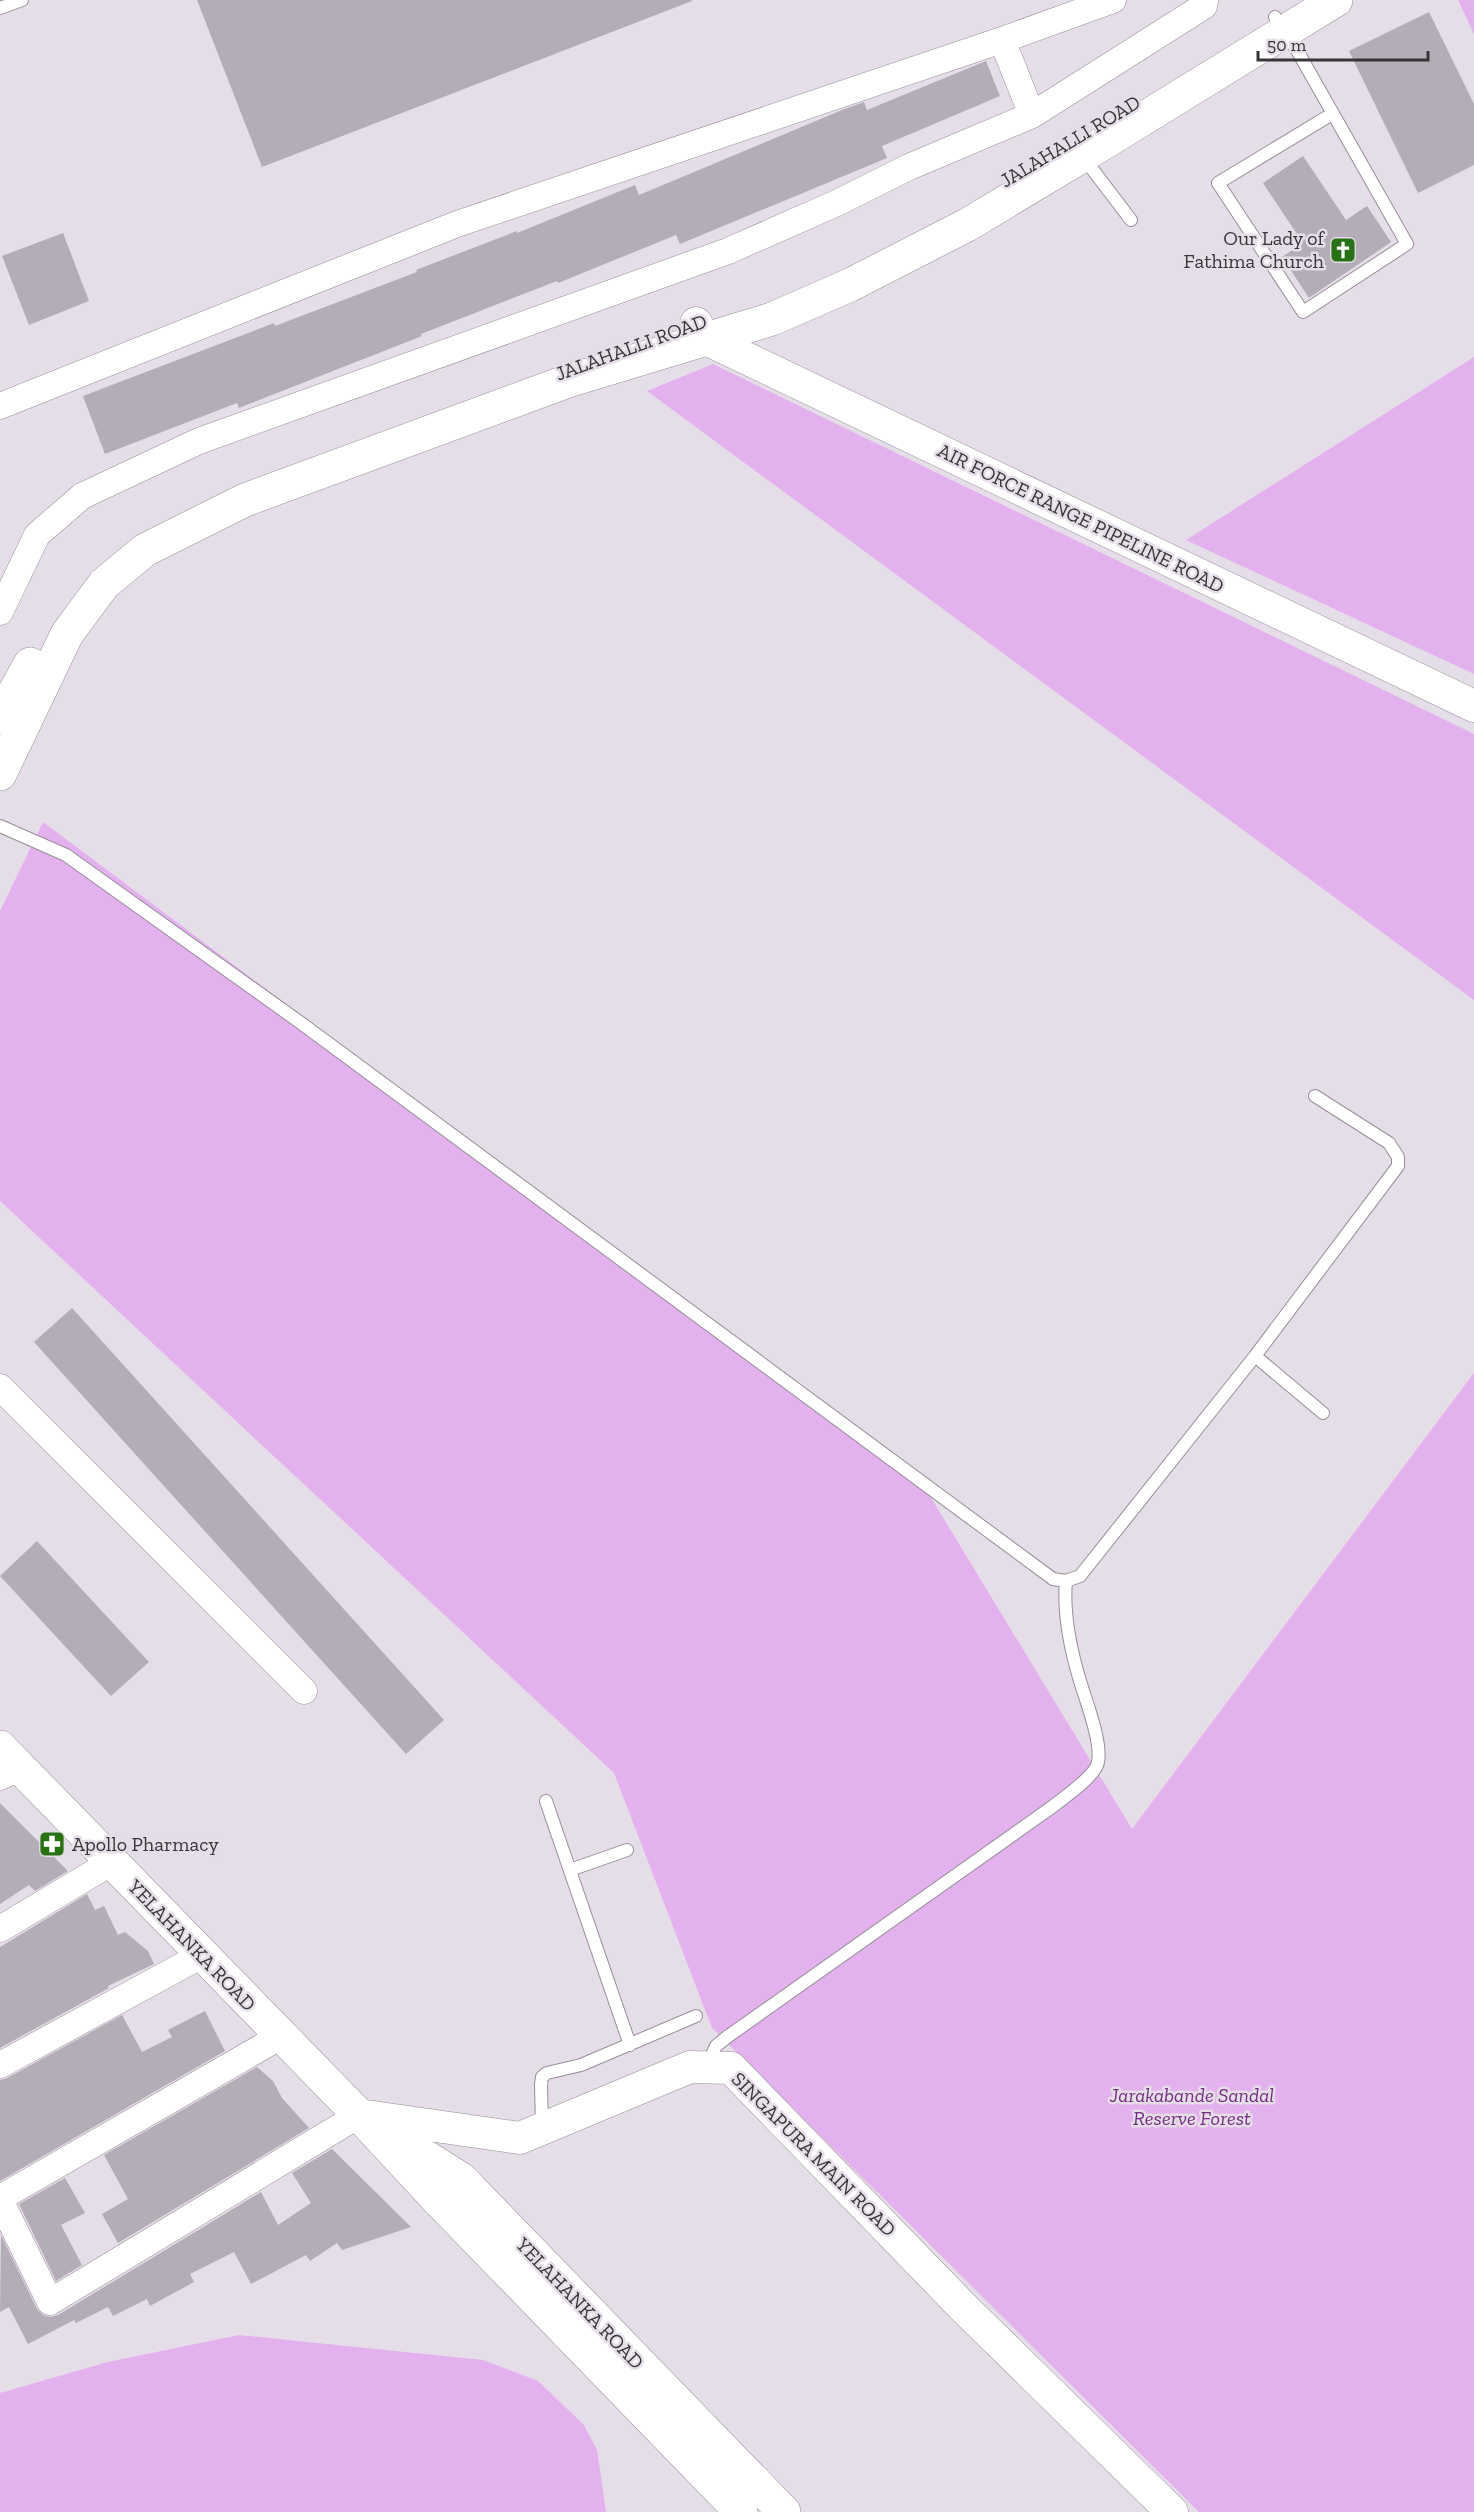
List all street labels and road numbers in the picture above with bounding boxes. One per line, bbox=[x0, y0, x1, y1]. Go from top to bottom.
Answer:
street label: JALAHALLI ROAD bbox=[996, 90, 1144, 192]
street label: JALAHALLI ROAD bbox=[552, 308, 710, 386]
street label: AIR FORCE RANGE PIPELINE ROAD bbox=[934, 438, 1228, 598]
street label: YELAHANKA ROAD bbox=[122, 1873, 261, 2016]
street label: SINGAPURA MAIN ROAD bbox=[727, 2067, 901, 2241]
street label: YELAHANKA ROAD bbox=[510, 2231, 649, 2374]

